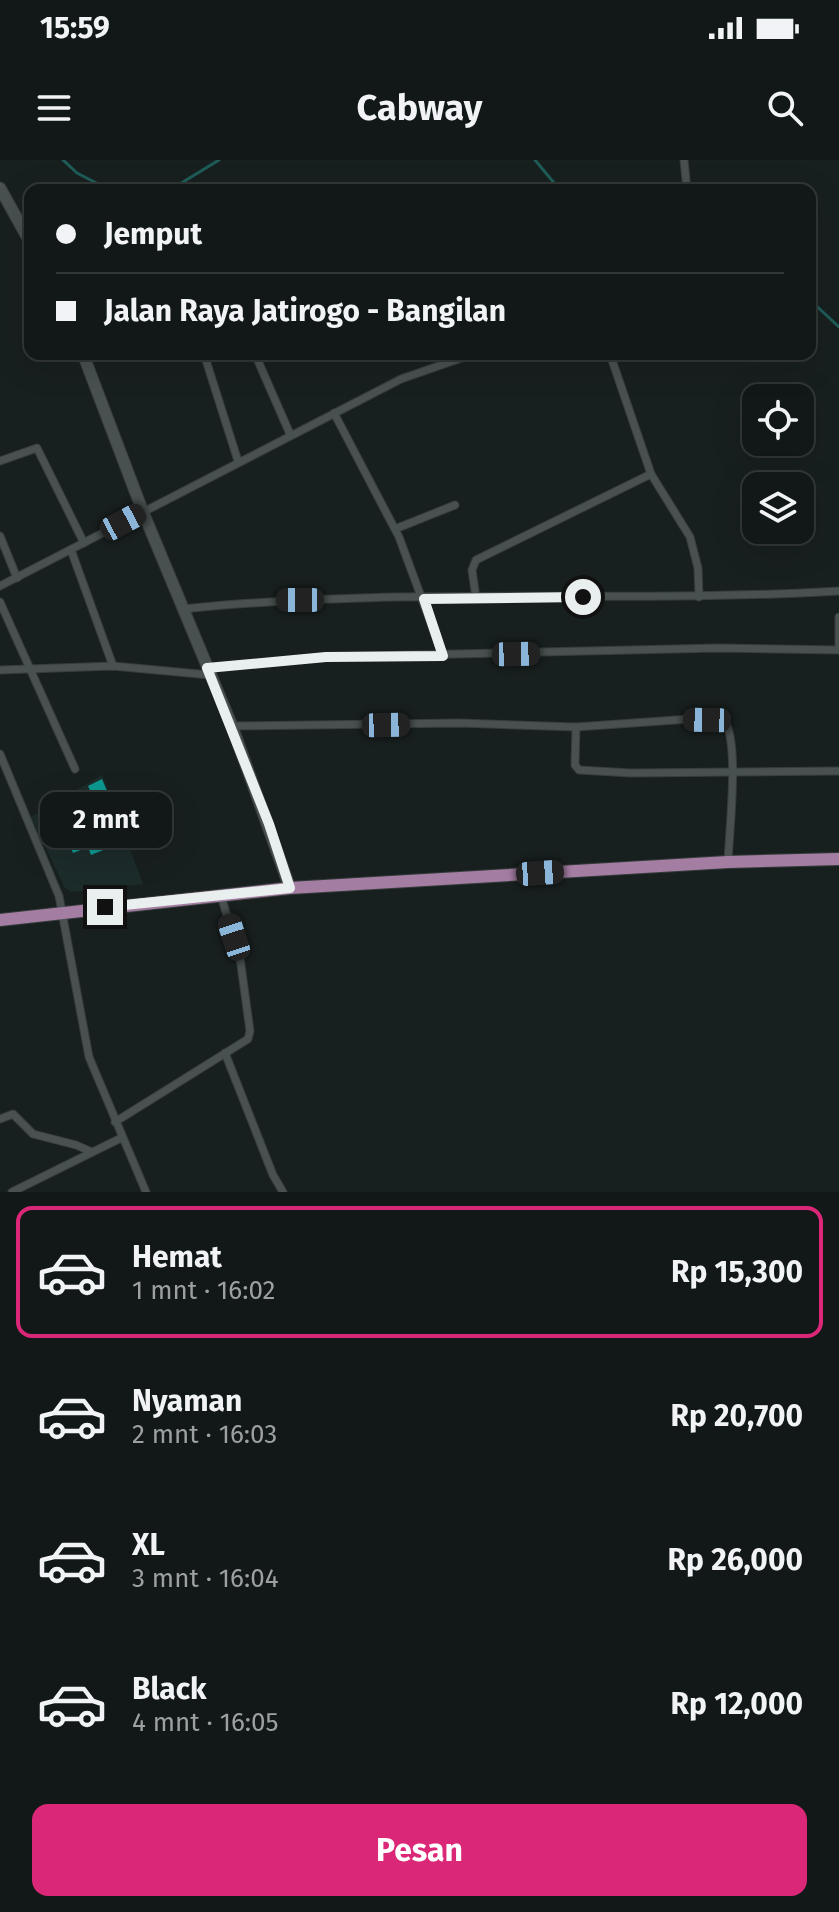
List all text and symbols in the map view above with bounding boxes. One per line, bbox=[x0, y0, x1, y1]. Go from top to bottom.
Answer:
text: 15:59 bbox=[40, 10, 110, 46]
icon: menu bbox=[32, 86, 76, 130]
text: Cabway bbox=[357, 86, 482, 130]
icon: search bbox=[763, 86, 807, 130]
text: Jemput bbox=[104, 216, 202, 252]
text: Jalan Raya Jatirogo - Bangilan bbox=[104, 293, 506, 329]
map controls bbox=[742, 384, 814, 544]
button: locate bbox=[742, 384, 814, 456]
button: layers bbox=[742, 472, 814, 544]
car bbox=[96, 500, 150, 544]
route start bbox=[565, 579, 601, 615]
car bbox=[276, 588, 324, 612]
car bbox=[492, 642, 540, 666]
car bbox=[683, 708, 731, 732]
car bbox=[362, 713, 410, 737]
callout: 2 mnt bbox=[39, 791, 171, 847]
text: 2 mnt bbox=[73, 804, 139, 835]
car bbox=[515, 859, 565, 887]
route end bbox=[87, 889, 123, 925]
car bbox=[215, 910, 253, 964]
icon: car bbox=[36, 1236, 108, 1308]
text: Hemat bbox=[132, 1239, 222, 1275]
text: Rp 15,300 bbox=[671, 1254, 803, 1290]
text: 1 mnt · 16:02 bbox=[132, 1275, 276, 1306]
icon: car bbox=[36, 1380, 108, 1452]
text: Nyaman bbox=[132, 1383, 242, 1419]
text: Rp 20,700 bbox=[670, 1398, 803, 1434]
text: 2 mnt · 16:03 bbox=[132, 1419, 277, 1450]
icon: car bbox=[36, 1524, 108, 1596]
text: XL bbox=[132, 1527, 165, 1563]
text: Rp 26,000 bbox=[668, 1542, 803, 1578]
text: 3 mnt · 16:04 bbox=[132, 1563, 278, 1594]
icon: car bbox=[36, 1668, 108, 1740]
text: Black bbox=[132, 1671, 207, 1707]
text: Rp 12,000 bbox=[671, 1686, 803, 1722]
text: 4 mnt · 16:05 bbox=[132, 1707, 279, 1738]
button: Pesan bbox=[32, 1804, 807, 1896]

